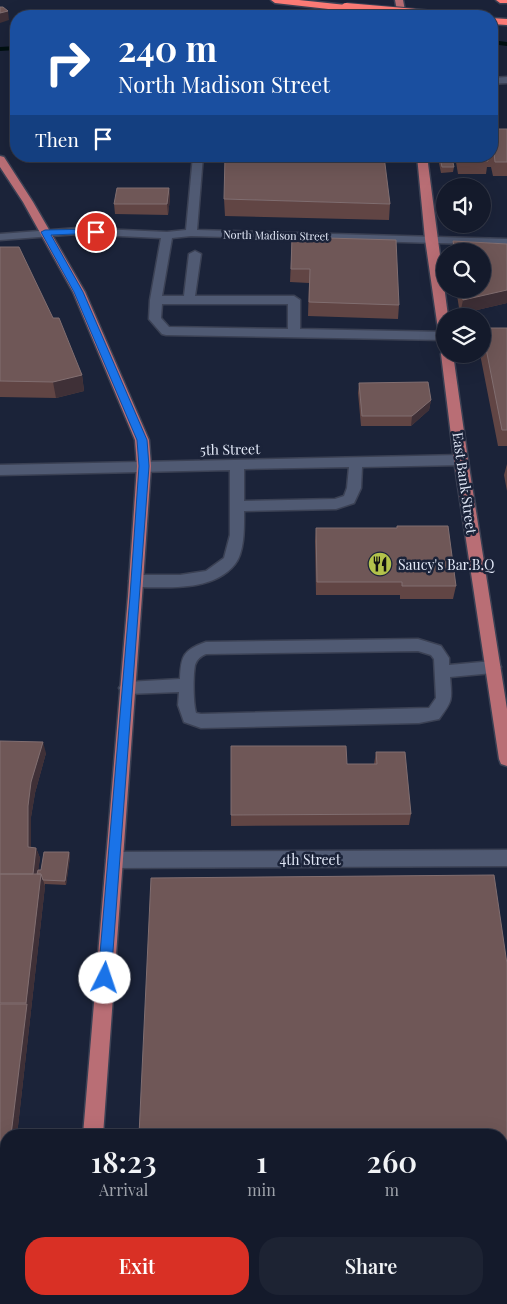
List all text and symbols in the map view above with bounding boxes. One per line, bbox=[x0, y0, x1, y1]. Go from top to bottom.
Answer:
text: 240 m bbox=[118, 24, 217, 71]
icon: right bbox=[35, 30, 100, 95]
text: North Madison Street bbox=[118, 69, 330, 99]
icon: arrive bbox=[89, 125, 117, 153]
text: Then bbox=[35, 126, 79, 152]
map controls bbox=[436, 178, 491, 363]
button: sound bbox=[436, 178, 491, 233]
pin bbox=[75, 211, 117, 253]
icon: arrive bbox=[82, 218, 110, 246]
street label: North Madison Street bbox=[223, 227, 329, 243]
button: search bbox=[436, 243, 491, 298]
button: layers bbox=[436, 308, 491, 363]
street label: East Bank Street bbox=[448, 431, 482, 536]
street label: 5th Street bbox=[200, 439, 261, 459]
restaurant icon: Saucy's Bar.B.Q bbox=[367, 551, 393, 577]
place label: Saucy's Bar.B.Q bbox=[398, 555, 495, 574]
street label: 4th Street bbox=[279, 850, 342, 869]
position arrow bbox=[78, 951, 130, 1003]
text: 18:23 bbox=[91, 1141, 157, 1181]
text: 1 bbox=[256, 1141, 267, 1181]
text: 260 bbox=[367, 1141, 417, 1181]
text: Arrival bbox=[99, 1179, 148, 1200]
text: min bbox=[247, 1179, 276, 1200]
text: m bbox=[385, 1179, 399, 1200]
button: Exit bbox=[25, 1237, 249, 1295]
button: Share bbox=[259, 1237, 483, 1295]

